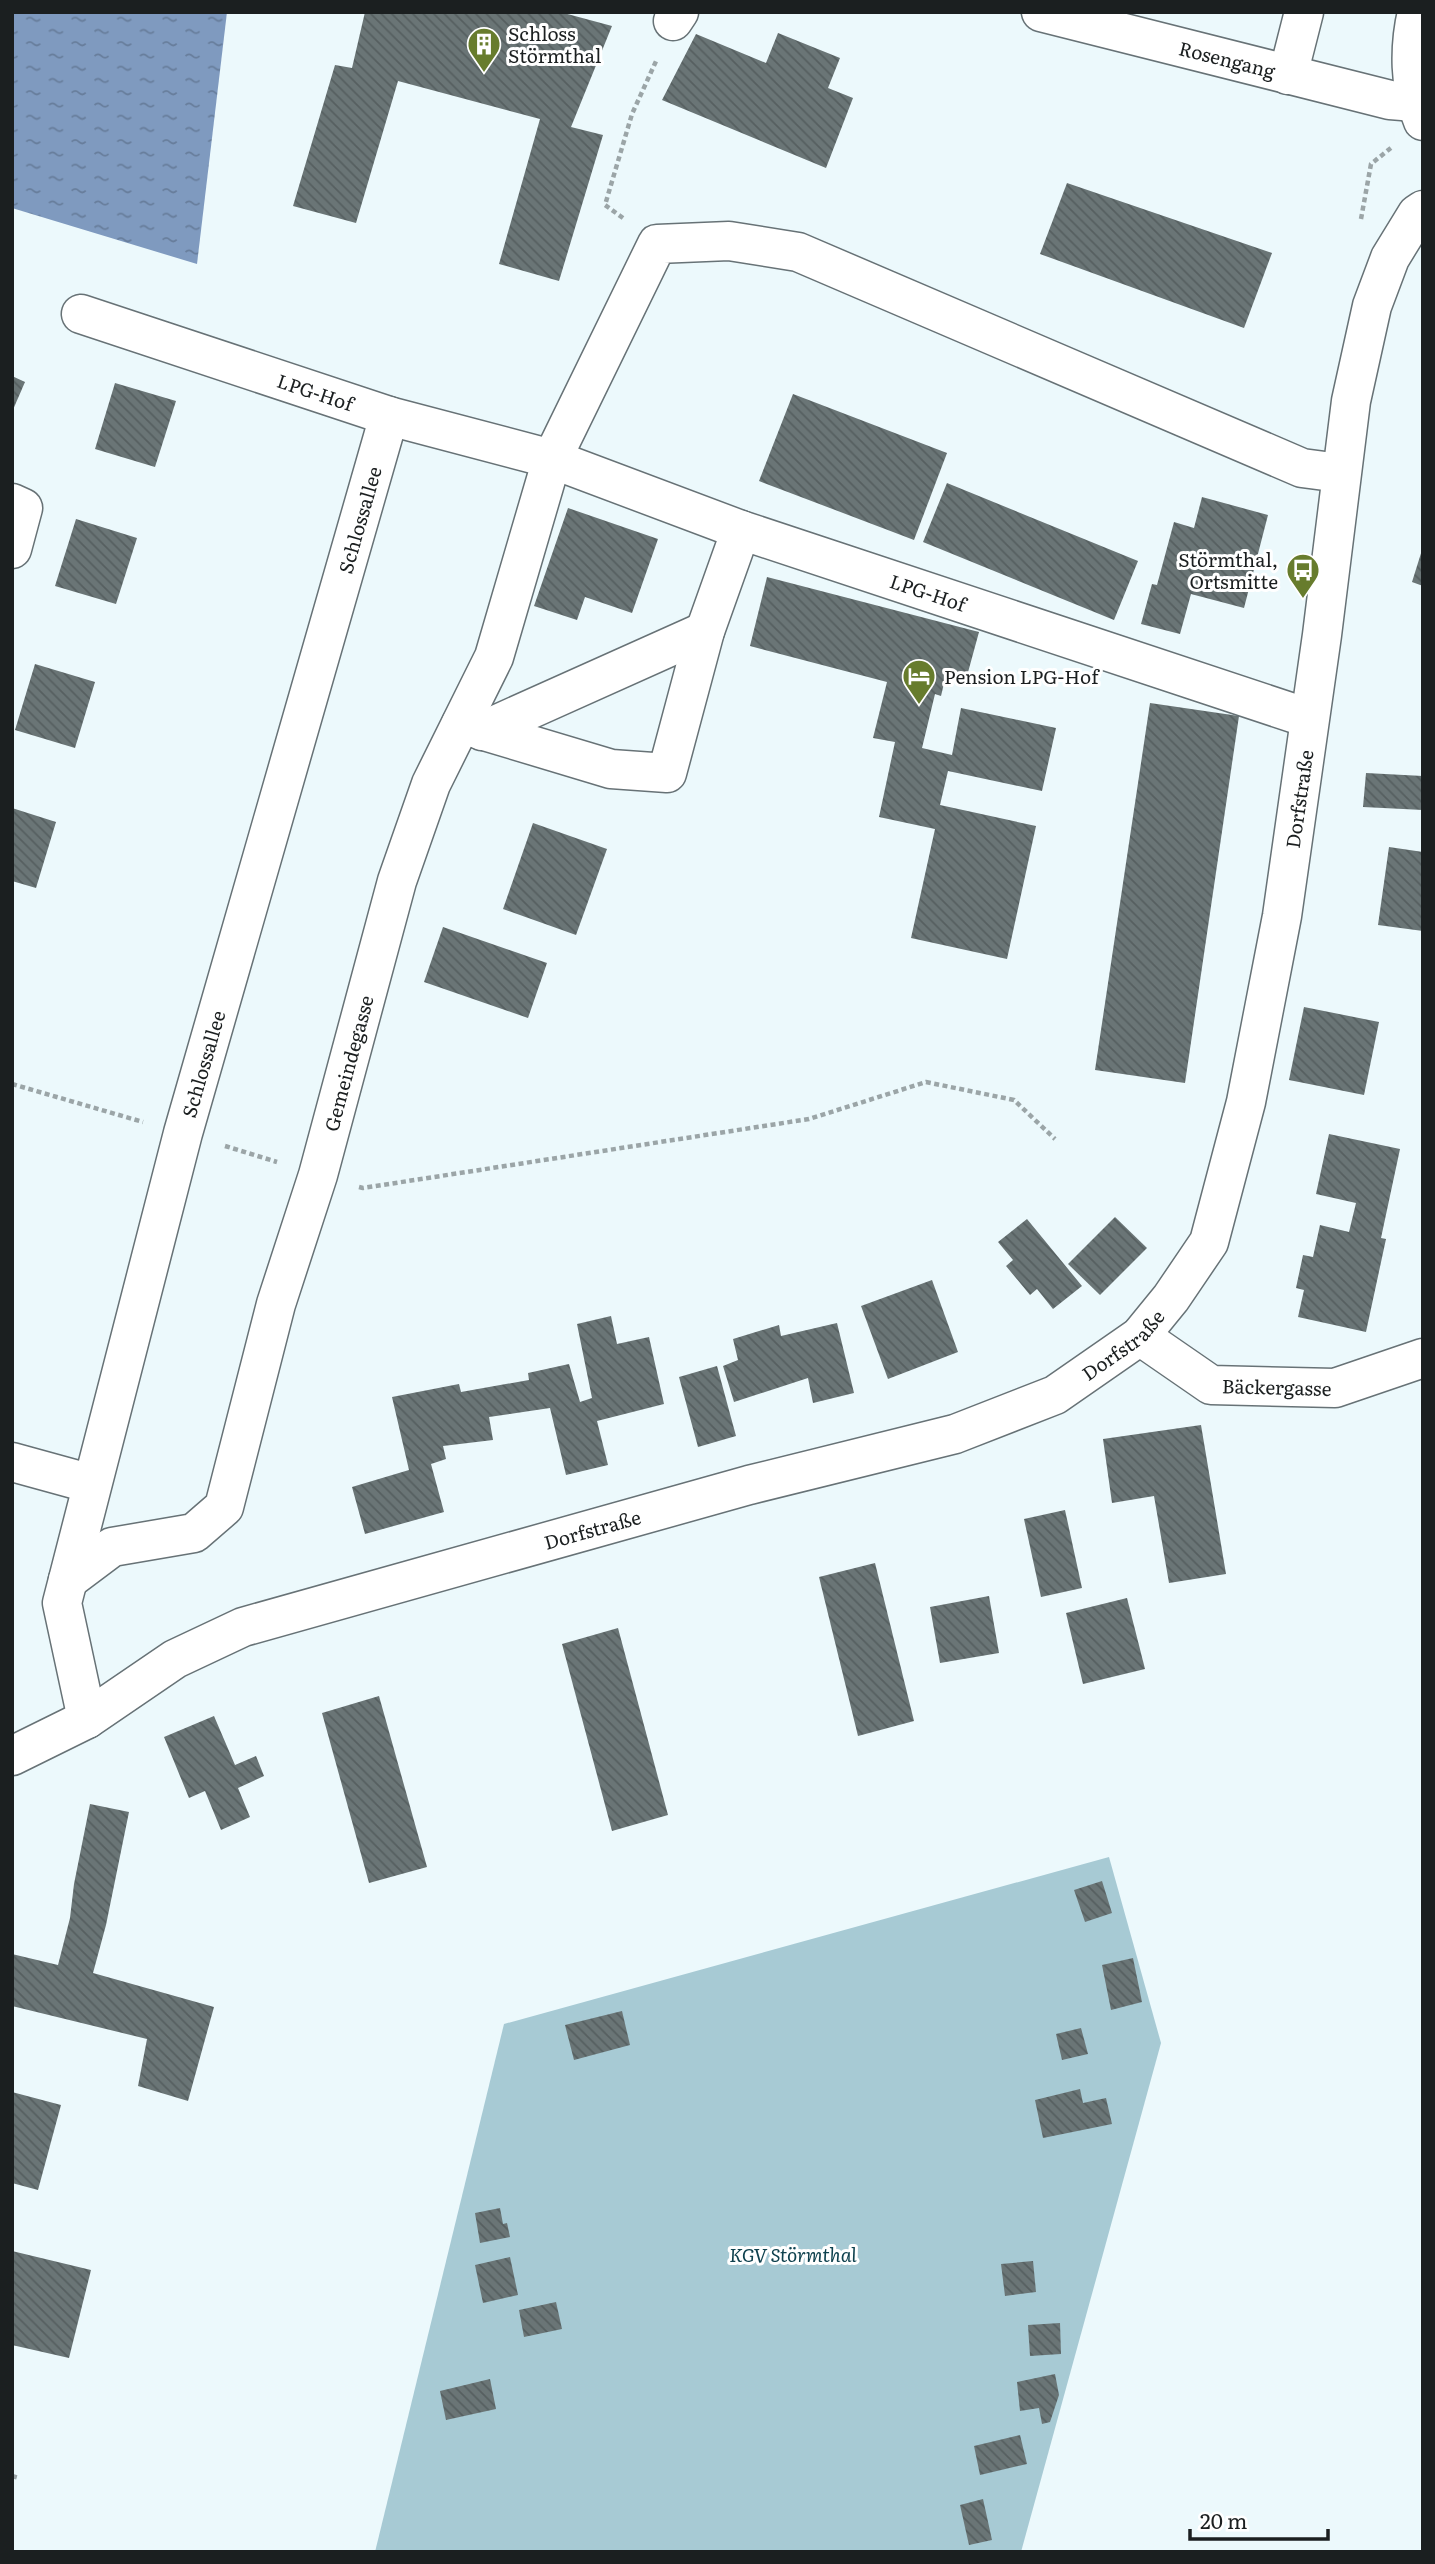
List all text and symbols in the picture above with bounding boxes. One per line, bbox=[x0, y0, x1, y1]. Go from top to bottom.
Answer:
place label: Schloss Störmthal bbox=[508, 19, 601, 69]
building icon: Schloss Störmthal bbox=[465, 25, 503, 74]
street label: Rosengang bbox=[1176, 33, 1279, 85]
street label: LPG-Hof bbox=[274, 366, 359, 418]
street label: Schlossallee bbox=[331, 463, 388, 577]
place label: Störmthal, Ortsmitte bbox=[1178, 545, 1278, 595]
bus stop icon: Störmthal, Ortsmitte bbox=[1284, 551, 1322, 600]
street label: LPG-Hof bbox=[886, 566, 971, 618]
hotel icon: Pension LPG-Hof bbox=[900, 657, 938, 706]
place label: Pension LPG-Hof bbox=[944, 662, 1100, 690]
street label: Dorfstraße bbox=[1278, 748, 1320, 850]
street label: Gemeindegasse bbox=[316, 992, 380, 1134]
street label: Schlossallee bbox=[174, 1007, 232, 1121]
street label: Dorfstraße bbox=[1076, 1303, 1170, 1387]
street label: Bäckergasse bbox=[1222, 1371, 1332, 1402]
street label: Dorfstraße bbox=[541, 1502, 644, 1556]
park label: KGV Störmthal bbox=[729, 2240, 857, 2268]
scale bar bbox=[1190, 2498, 1328, 2542]
text: 20 m bbox=[1200, 2504, 1247, 2535]

